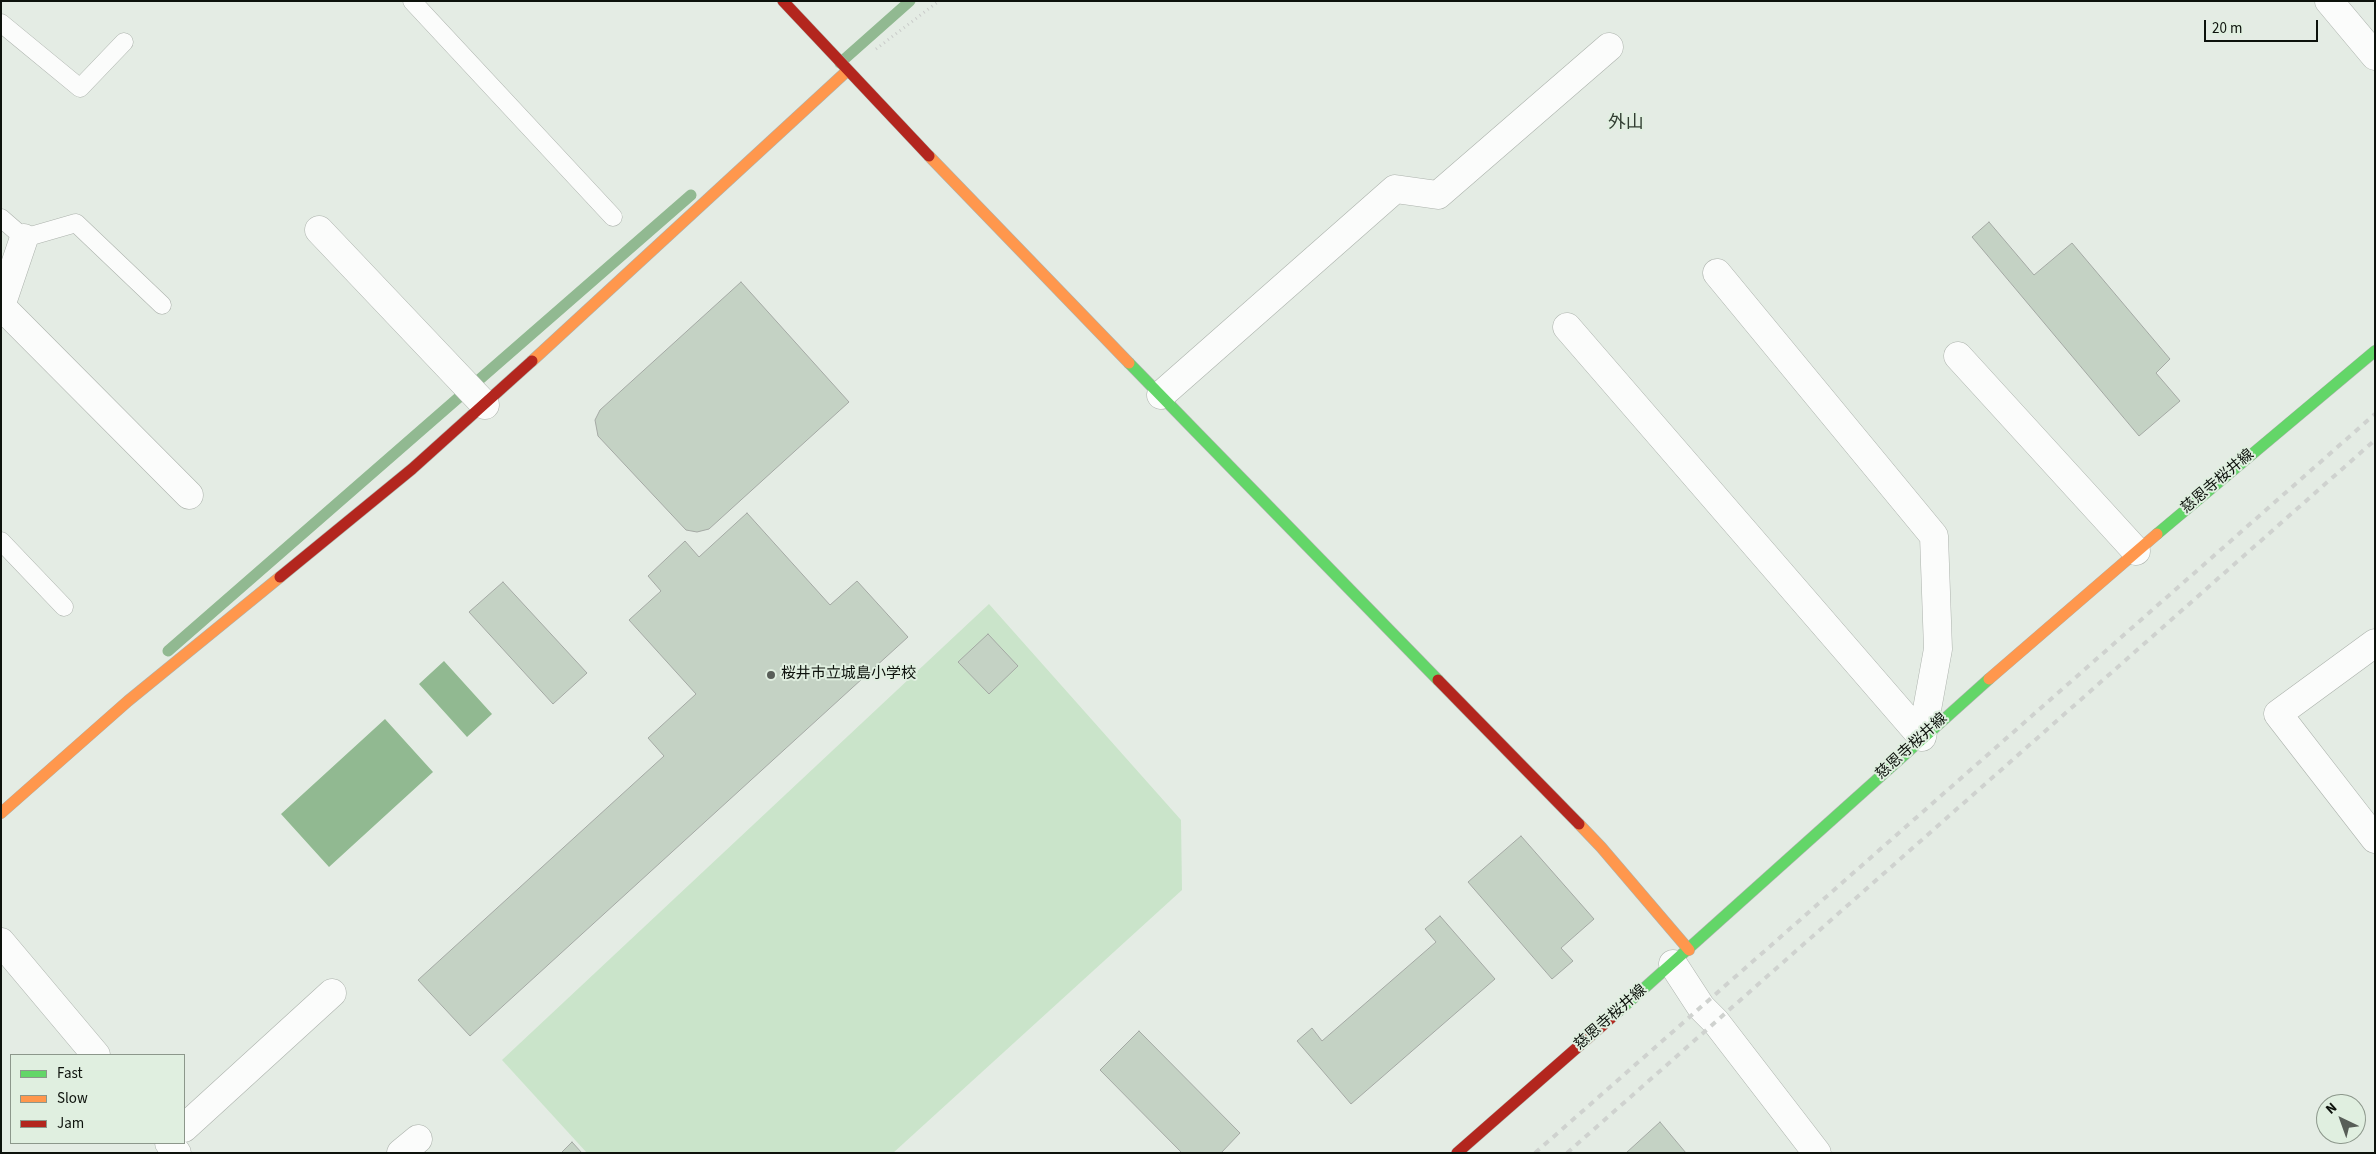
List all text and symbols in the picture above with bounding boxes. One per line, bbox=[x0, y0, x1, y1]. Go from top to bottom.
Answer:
scale bar bbox=[2206, 10, 2320, 42]
text: 20 m bbox=[2212, 18, 2242, 39]
district label: 外山 bbox=[1608, 113, 1644, 135]
street label: 慈恩寺桜井線 bbox=[2178, 446, 2258, 518]
place label: 桜井市立城島小学校 bbox=[781, 666, 916, 684]
marker: 桜井市立城島小学校 bbox=[765, 669, 777, 681]
street label: 慈恩寺桜井線 bbox=[1873, 710, 1951, 784]
street label: 慈恩寺桜井線 bbox=[1571, 982, 1651, 1054]
legend bbox=[10, 1054, 185, 1144]
text: Fast bbox=[57, 1063, 83, 1084]
text: Slow bbox=[57, 1088, 88, 1109]
north arrow bbox=[2316, 1094, 2366, 1144]
text: N bbox=[2321, 1098, 2342, 1119]
text: Jam bbox=[57, 1113, 84, 1134]

